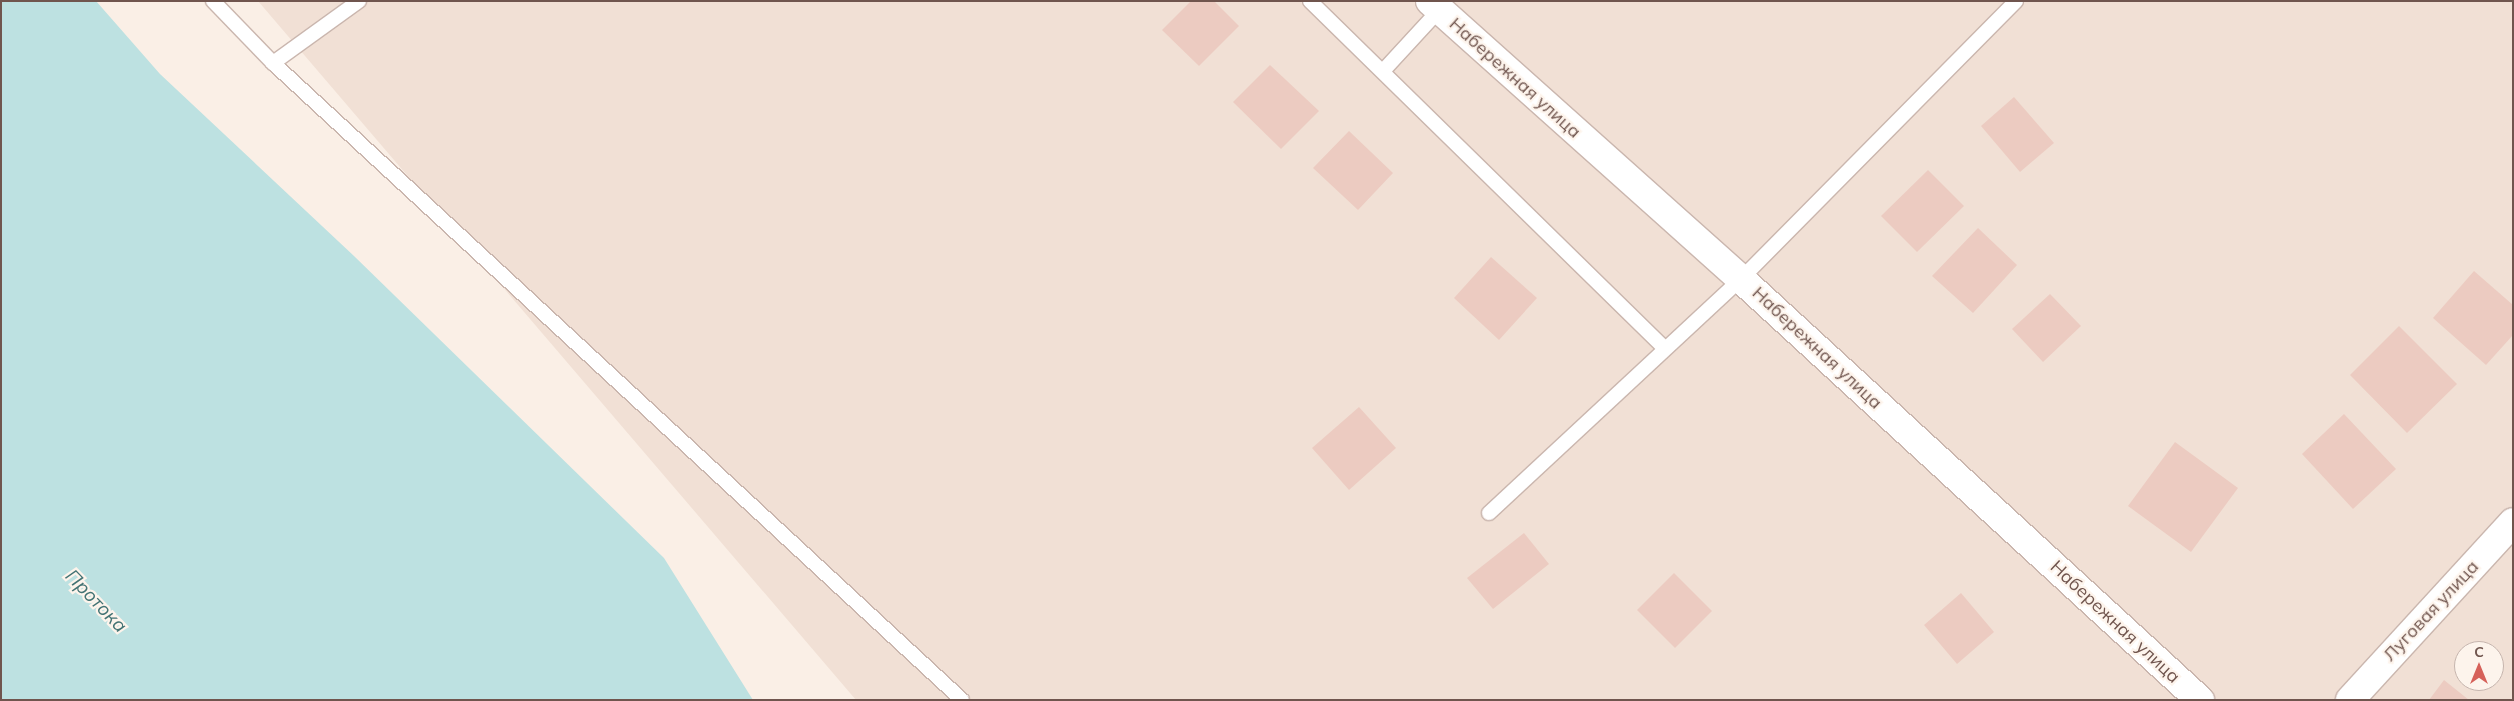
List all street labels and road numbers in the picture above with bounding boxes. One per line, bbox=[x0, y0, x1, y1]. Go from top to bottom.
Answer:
street label: Набережная улица bbox=[1445, 13, 1585, 143]
street label: Набережная улица bbox=[1748, 282, 1886, 414]
street label: Набережная улица bbox=[2046, 556, 2184, 688]
street label: Луговая улица bbox=[2379, 556, 2483, 666]

